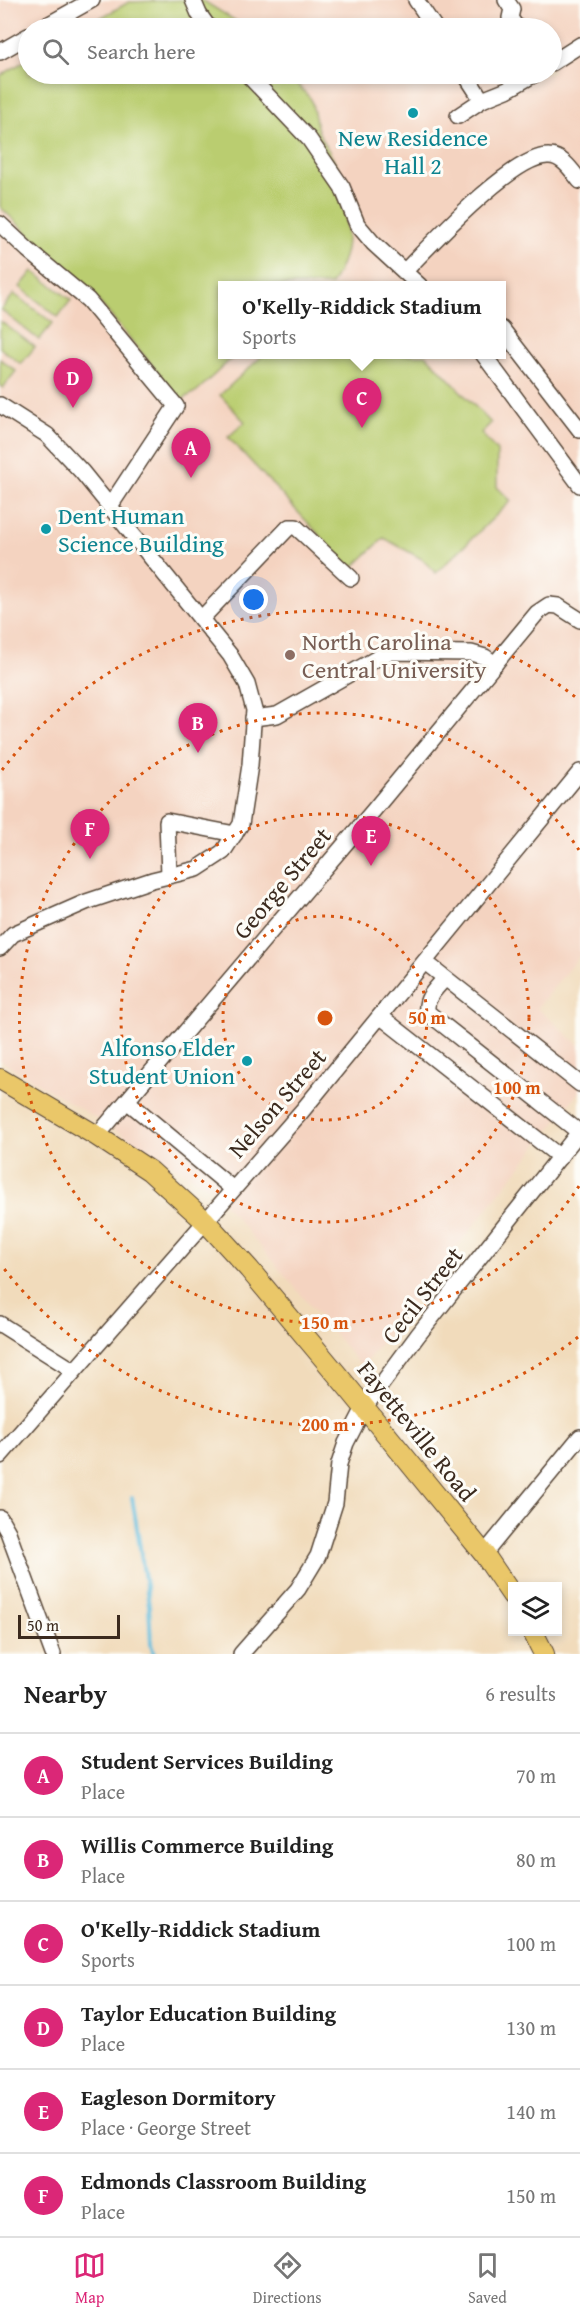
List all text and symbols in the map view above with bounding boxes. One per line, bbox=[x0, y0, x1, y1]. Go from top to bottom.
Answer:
search box bbox=[18, 18, 562, 84]
icon: search bbox=[39, 35, 72, 68]
text: Search here bbox=[87, 35, 196, 67]
marker: New Residence Hall 2 bbox=[406, 106, 420, 120]
place label: New Residence Hall 2 bbox=[338, 120, 488, 183]
popup bbox=[218, 281, 506, 359]
text: O'Kelly-Riddick Stadium bbox=[242, 290, 482, 322]
text: Sports bbox=[242, 322, 296, 351]
pin: D bbox=[54, 358, 92, 408]
pin: C bbox=[342, 378, 382, 428]
pin: A bbox=[172, 428, 210, 478]
place label: Dent Human Science Building bbox=[58, 498, 224, 561]
marker: Dent Human Science Building bbox=[39, 522, 53, 536]
your location bbox=[239, 585, 268, 614]
place label: North Carolina Central University bbox=[302, 624, 487, 687]
marker: North Carolina Central University bbox=[283, 648, 297, 662]
pin: B bbox=[178, 704, 218, 753]
pin: F bbox=[70, 810, 110, 859]
pin: E bbox=[352, 816, 391, 866]
street label: George Street bbox=[225, 819, 340, 947]
text: 50 m bbox=[408, 1004, 447, 1031]
centre of rings bbox=[315, 1008, 335, 1028]
place label: Alfonso Elder Student Union bbox=[89, 1030, 236, 1093]
street label: Nelson Street bbox=[220, 1040, 335, 1165]
marker: Alfonso Elder Student Union bbox=[240, 1054, 254, 1068]
text: 100 m bbox=[493, 1074, 541, 1101]
street label: Cecil Street bbox=[373, 1239, 471, 1351]
text: 150 m bbox=[301, 1309, 349, 1336]
street label: Fayetteville Road bbox=[349, 1353, 485, 1509]
text: 200 m bbox=[301, 1411, 349, 1438]
map controls bbox=[508, 1582, 562, 1636]
button: layers bbox=[508, 1582, 562, 1636]
scale bar bbox=[18, 1612, 120, 1640]
text: 50 m bbox=[27, 1613, 59, 1637]
text: Nearby bbox=[24, 1674, 107, 1713]
text: 6 results bbox=[485, 1679, 556, 1708]
text: Student Services Building bbox=[81, 1745, 333, 1777]
text: A bbox=[37, 1761, 50, 1790]
text: 70 m bbox=[516, 1761, 556, 1790]
text: Place bbox=[81, 1777, 125, 1806]
text: Willis Commerce Building bbox=[81, 1829, 333, 1861]
text: B bbox=[37, 1845, 50, 1874]
text: 80 m bbox=[516, 1845, 556, 1874]
text: Place bbox=[81, 1861, 125, 1890]
text: O'Kelly-Riddick Stadium bbox=[81, 1913, 320, 1945]
text: C bbox=[38, 1929, 49, 1958]
text: 100 m bbox=[506, 1929, 556, 1958]
text: Sports bbox=[81, 1945, 135, 1974]
text: Taylor Education Building bbox=[81, 1997, 336, 2029]
text: D bbox=[37, 2013, 50, 2042]
text: 130 m bbox=[506, 2013, 556, 2042]
text: Place bbox=[81, 2029, 125, 2058]
text: Eagleson Dormitory bbox=[81, 2081, 276, 2113]
text: E bbox=[38, 2097, 49, 2126]
text: 140 m bbox=[506, 2097, 556, 2126]
text: Place · George Street bbox=[81, 2113, 251, 2142]
text: Edmonds Classroom Building bbox=[81, 2165, 366, 2197]
text: F bbox=[38, 2181, 49, 2210]
text: 150 m bbox=[506, 2181, 556, 2210]
text: Place bbox=[81, 2197, 125, 2226]
tab: Map bbox=[73, 2249, 106, 2309]
tab: Directions bbox=[253, 2249, 322, 2309]
tab: Saved bbox=[468, 2249, 507, 2309]

